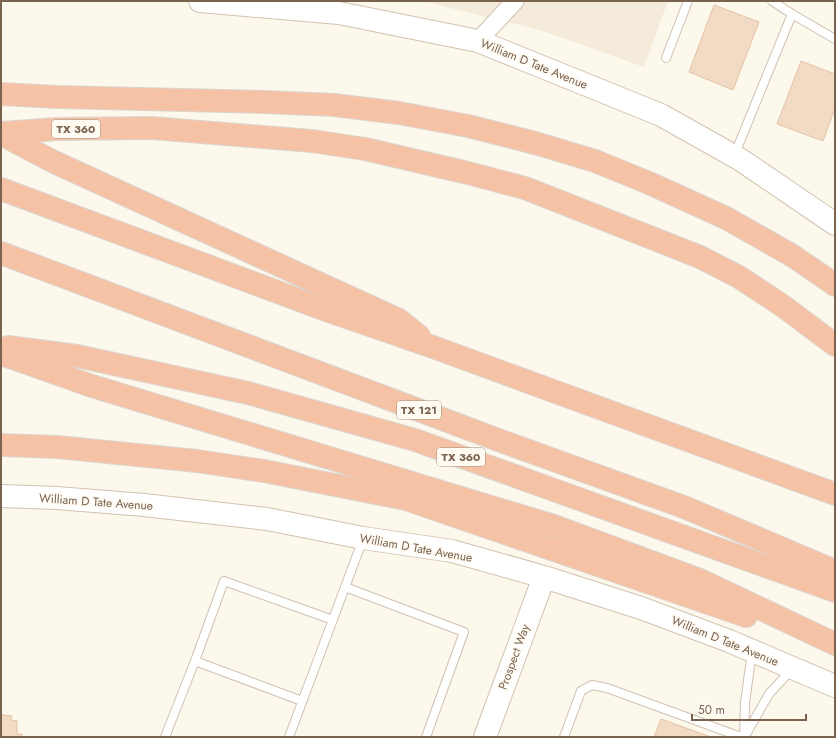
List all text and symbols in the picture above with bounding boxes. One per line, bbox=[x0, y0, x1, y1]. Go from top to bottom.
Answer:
street label: William D Tate Avenue bbox=[478, 34, 590, 94]
road number: TX 360 bbox=[52, 120, 100, 138]
road number: TX 121 bbox=[397, 401, 441, 419]
road number: TX 360 bbox=[437, 448, 485, 466]
street label: William D Tate Avenue bbox=[38, 489, 154, 515]
street label: William D Tate Avenue bbox=[358, 529, 474, 567]
street label: William D Tate Avenue bbox=[669, 611, 781, 671]
street label: Prospect Way bbox=[494, 621, 534, 692]
scale bar bbox=[692, 696, 806, 722]
text: 50 m bbox=[698, 701, 725, 719]

